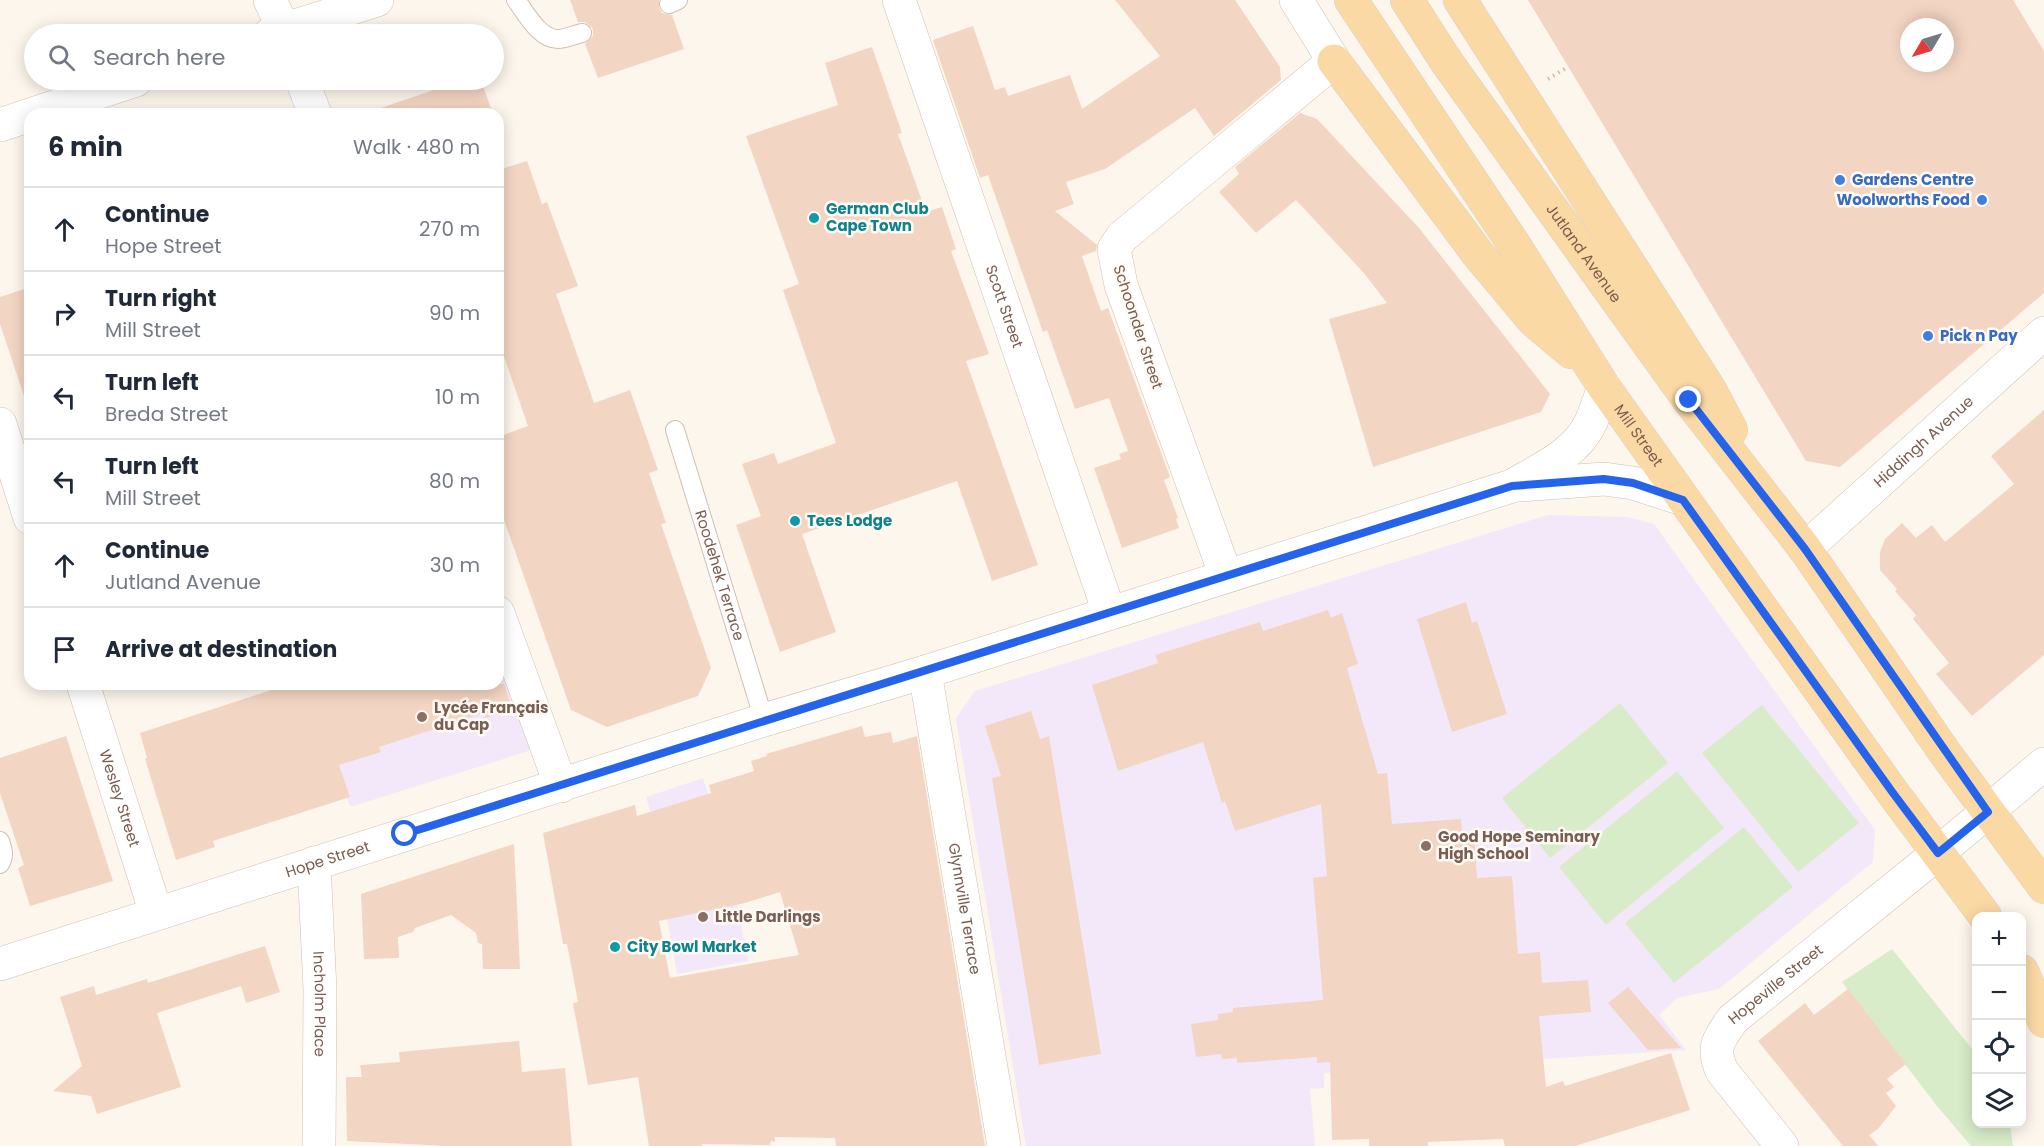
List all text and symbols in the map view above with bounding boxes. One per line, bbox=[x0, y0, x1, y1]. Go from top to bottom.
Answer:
north arrow bbox=[1900, 18, 1954, 72]
search box bbox=[24, 24, 504, 90]
icon: search bbox=[45, 41, 78, 74]
text: Search here bbox=[93, 42, 226, 73]
text: 6 min bbox=[48, 129, 123, 165]
text: Walk · 480 m bbox=[353, 133, 480, 161]
place label: Gardens Centre bbox=[1852, 169, 1974, 190]
marker: Gardens Centre bbox=[1833, 173, 1847, 187]
place label: Woolworths Food bbox=[1836, 189, 1970, 210]
marker: Woolworths Food bbox=[1975, 193, 1989, 207]
place label: German Club Cape Town bbox=[826, 198, 929, 236]
text: Continue bbox=[105, 199, 209, 230]
street label: Jutland Avenue bbox=[1541, 199, 1627, 307]
marker: German Club Cape Town bbox=[807, 211, 821, 225]
icon: ahead bbox=[48, 213, 81, 246]
text: 270 m bbox=[419, 215, 480, 243]
text: Hope Street bbox=[105, 232, 221, 260]
street label: Scott Street bbox=[981, 262, 1029, 351]
street label: Schoonder Street bbox=[1109, 262, 1168, 392]
text: Turn right bbox=[105, 283, 216, 314]
icon: right bbox=[48, 297, 81, 330]
text: 90 m bbox=[429, 299, 480, 327]
text: Mill Street bbox=[105, 316, 201, 344]
place label: Pick n Pay bbox=[1940, 325, 2018, 346]
marker: Pick n Pay bbox=[1921, 329, 1935, 343]
text: Turn left bbox=[105, 367, 199, 398]
icon: left bbox=[48, 381, 81, 414]
text: 10 m bbox=[435, 383, 480, 411]
route end bbox=[1675, 386, 1701, 412]
street label: Hiddingh Avenue bbox=[1869, 391, 1978, 492]
text: Breda Street bbox=[105, 400, 228, 428]
street label: Mill Street bbox=[1610, 400, 1668, 471]
text: Turn left bbox=[105, 451, 199, 482]
icon: left bbox=[48, 465, 81, 498]
text: 80 m bbox=[429, 467, 480, 495]
text: Mill Street bbox=[105, 484, 201, 512]
street label: Roodehek Terrace bbox=[690, 507, 750, 643]
place label: Tees Lodge bbox=[807, 510, 892, 531]
marker: Tees Lodge bbox=[788, 514, 802, 528]
text: Continue bbox=[105, 535, 209, 566]
icon: ahead bbox=[48, 549, 81, 582]
text: 30 m bbox=[430, 551, 480, 579]
text: Jutland Avenue bbox=[105, 568, 261, 596]
icon: arrive bbox=[48, 633, 81, 666]
text: Arrive at destination bbox=[105, 634, 337, 665]
place label: Lycée Français du Cap bbox=[434, 697, 548, 735]
marker: Lycée Français du Cap bbox=[415, 710, 429, 724]
street label: Wesley Street bbox=[95, 747, 145, 850]
route start bbox=[391, 820, 417, 846]
place label: Good Hope Seminary High School bbox=[1438, 826, 1601, 864]
street label: Hope Street bbox=[283, 836, 372, 882]
marker: Good Hope Seminary High School bbox=[1419, 839, 1433, 853]
street label: Glynnville Terrace bbox=[944, 841, 986, 976]
place label: Little Darlings bbox=[715, 906, 821, 927]
marker: Little Darlings bbox=[696, 910, 710, 924]
map controls bbox=[1972, 912, 2026, 1128]
button: + bbox=[1972, 912, 2026, 966]
place label: City Bowl Market bbox=[627, 936, 757, 957]
street label: Hopeville Street bbox=[1723, 939, 1827, 1029]
marker: City Bowl Market bbox=[608, 940, 622, 954]
street label: Incholm Place bbox=[308, 950, 331, 1057]
button: − bbox=[1972, 966, 2026, 1020]
button: locate bbox=[1972, 1020, 2026, 1074]
button: layers bbox=[1972, 1074, 2026, 1128]

